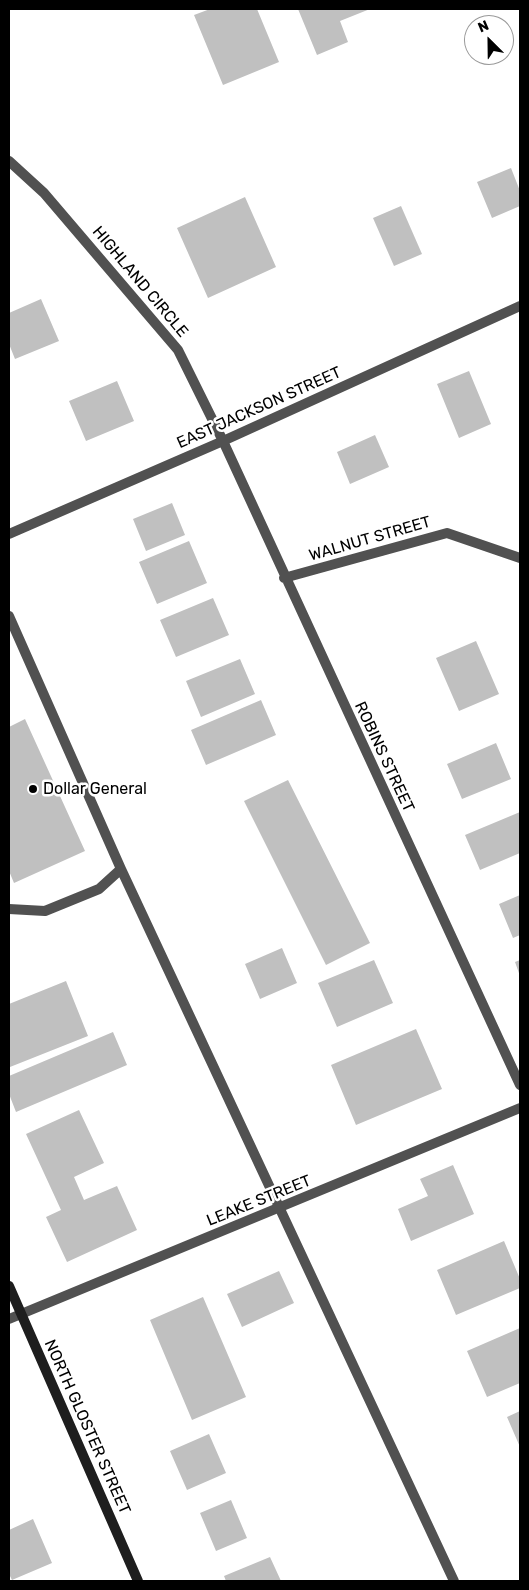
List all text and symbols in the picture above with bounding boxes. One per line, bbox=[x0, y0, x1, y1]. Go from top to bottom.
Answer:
north arrow bbox=[464, 15, 514, 65]
text: N bbox=[475, 17, 491, 36]
street label: HIGHLAND CIRCLE bbox=[88, 223, 192, 341]
street label: EAST JACKSON STREET bbox=[174, 363, 344, 453]
street label: WALNUT STREET bbox=[307, 512, 433, 566]
street label: ROBINS STREET bbox=[350, 699, 418, 815]
place label: Dollar General bbox=[43, 779, 147, 799]
marker: Dollar General bbox=[27, 783, 39, 795]
street label: LEAKE STREET bbox=[204, 1171, 314, 1231]
street label: NORTH GLOSTER STREET bbox=[40, 1337, 134, 1517]

